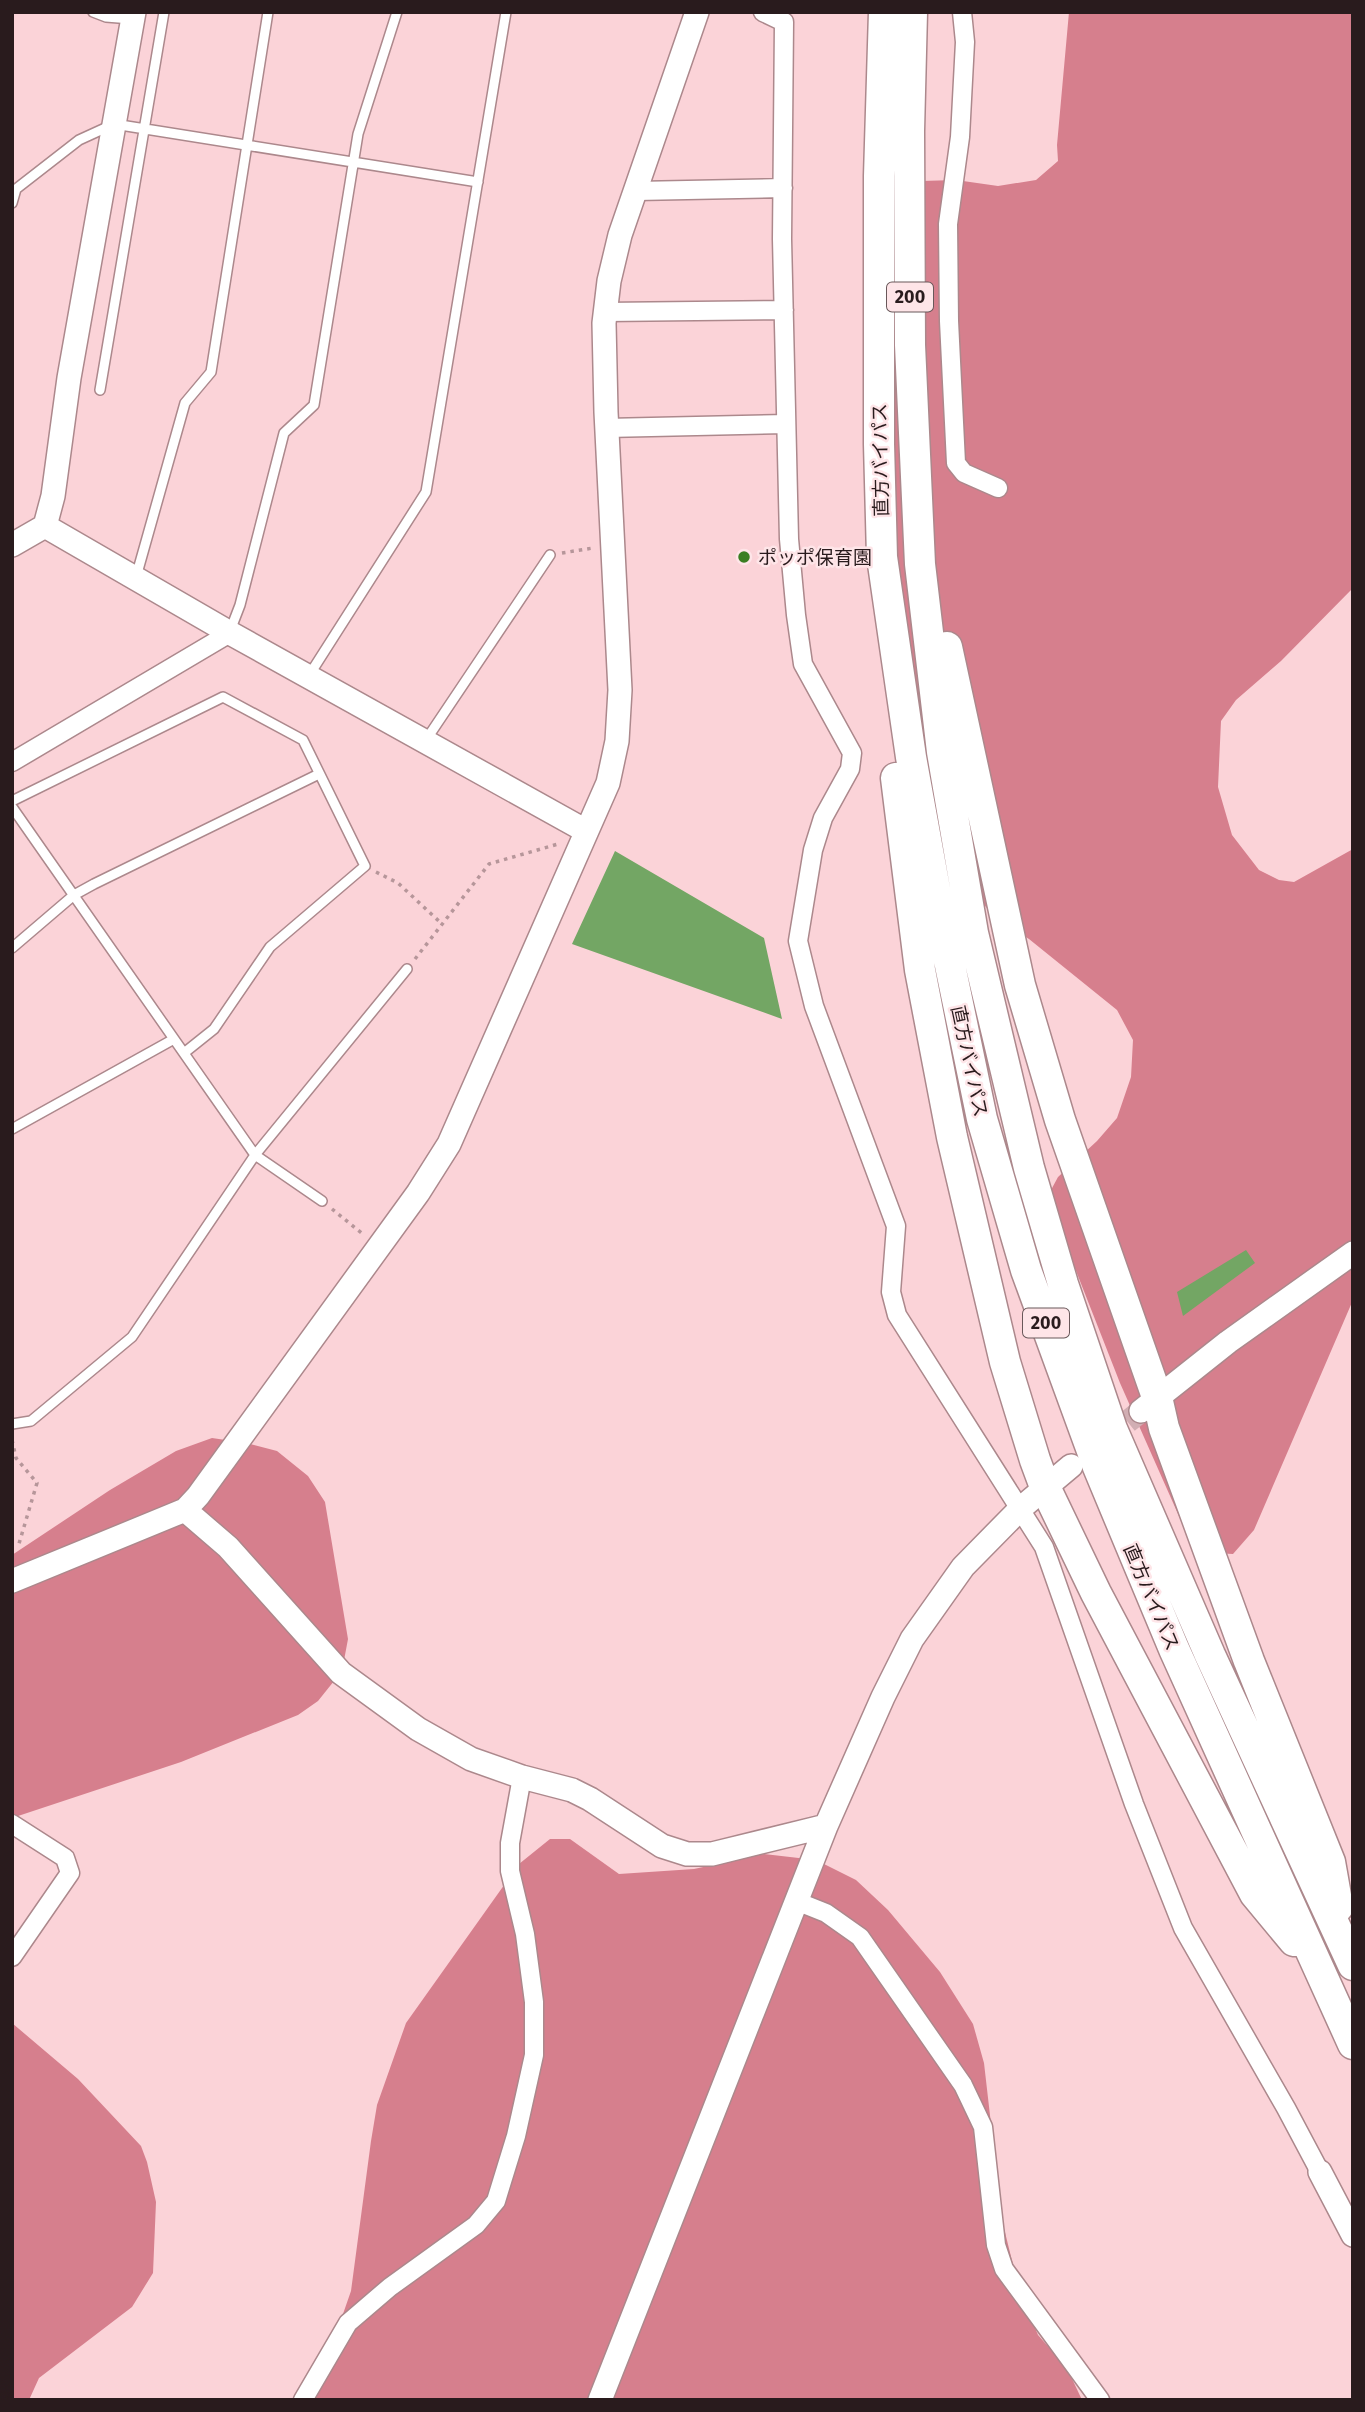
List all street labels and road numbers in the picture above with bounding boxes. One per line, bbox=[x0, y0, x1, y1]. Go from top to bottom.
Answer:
road number: 200 bbox=[887, 282, 933, 312]
street label: 直方バイパス bbox=[868, 403, 893, 517]
street label: 直方バイパス bbox=[946, 1003, 993, 1119]
road number: 200 bbox=[1023, 1308, 1069, 1338]
street label: 直方バイパス bbox=[1119, 1540, 1184, 1654]

